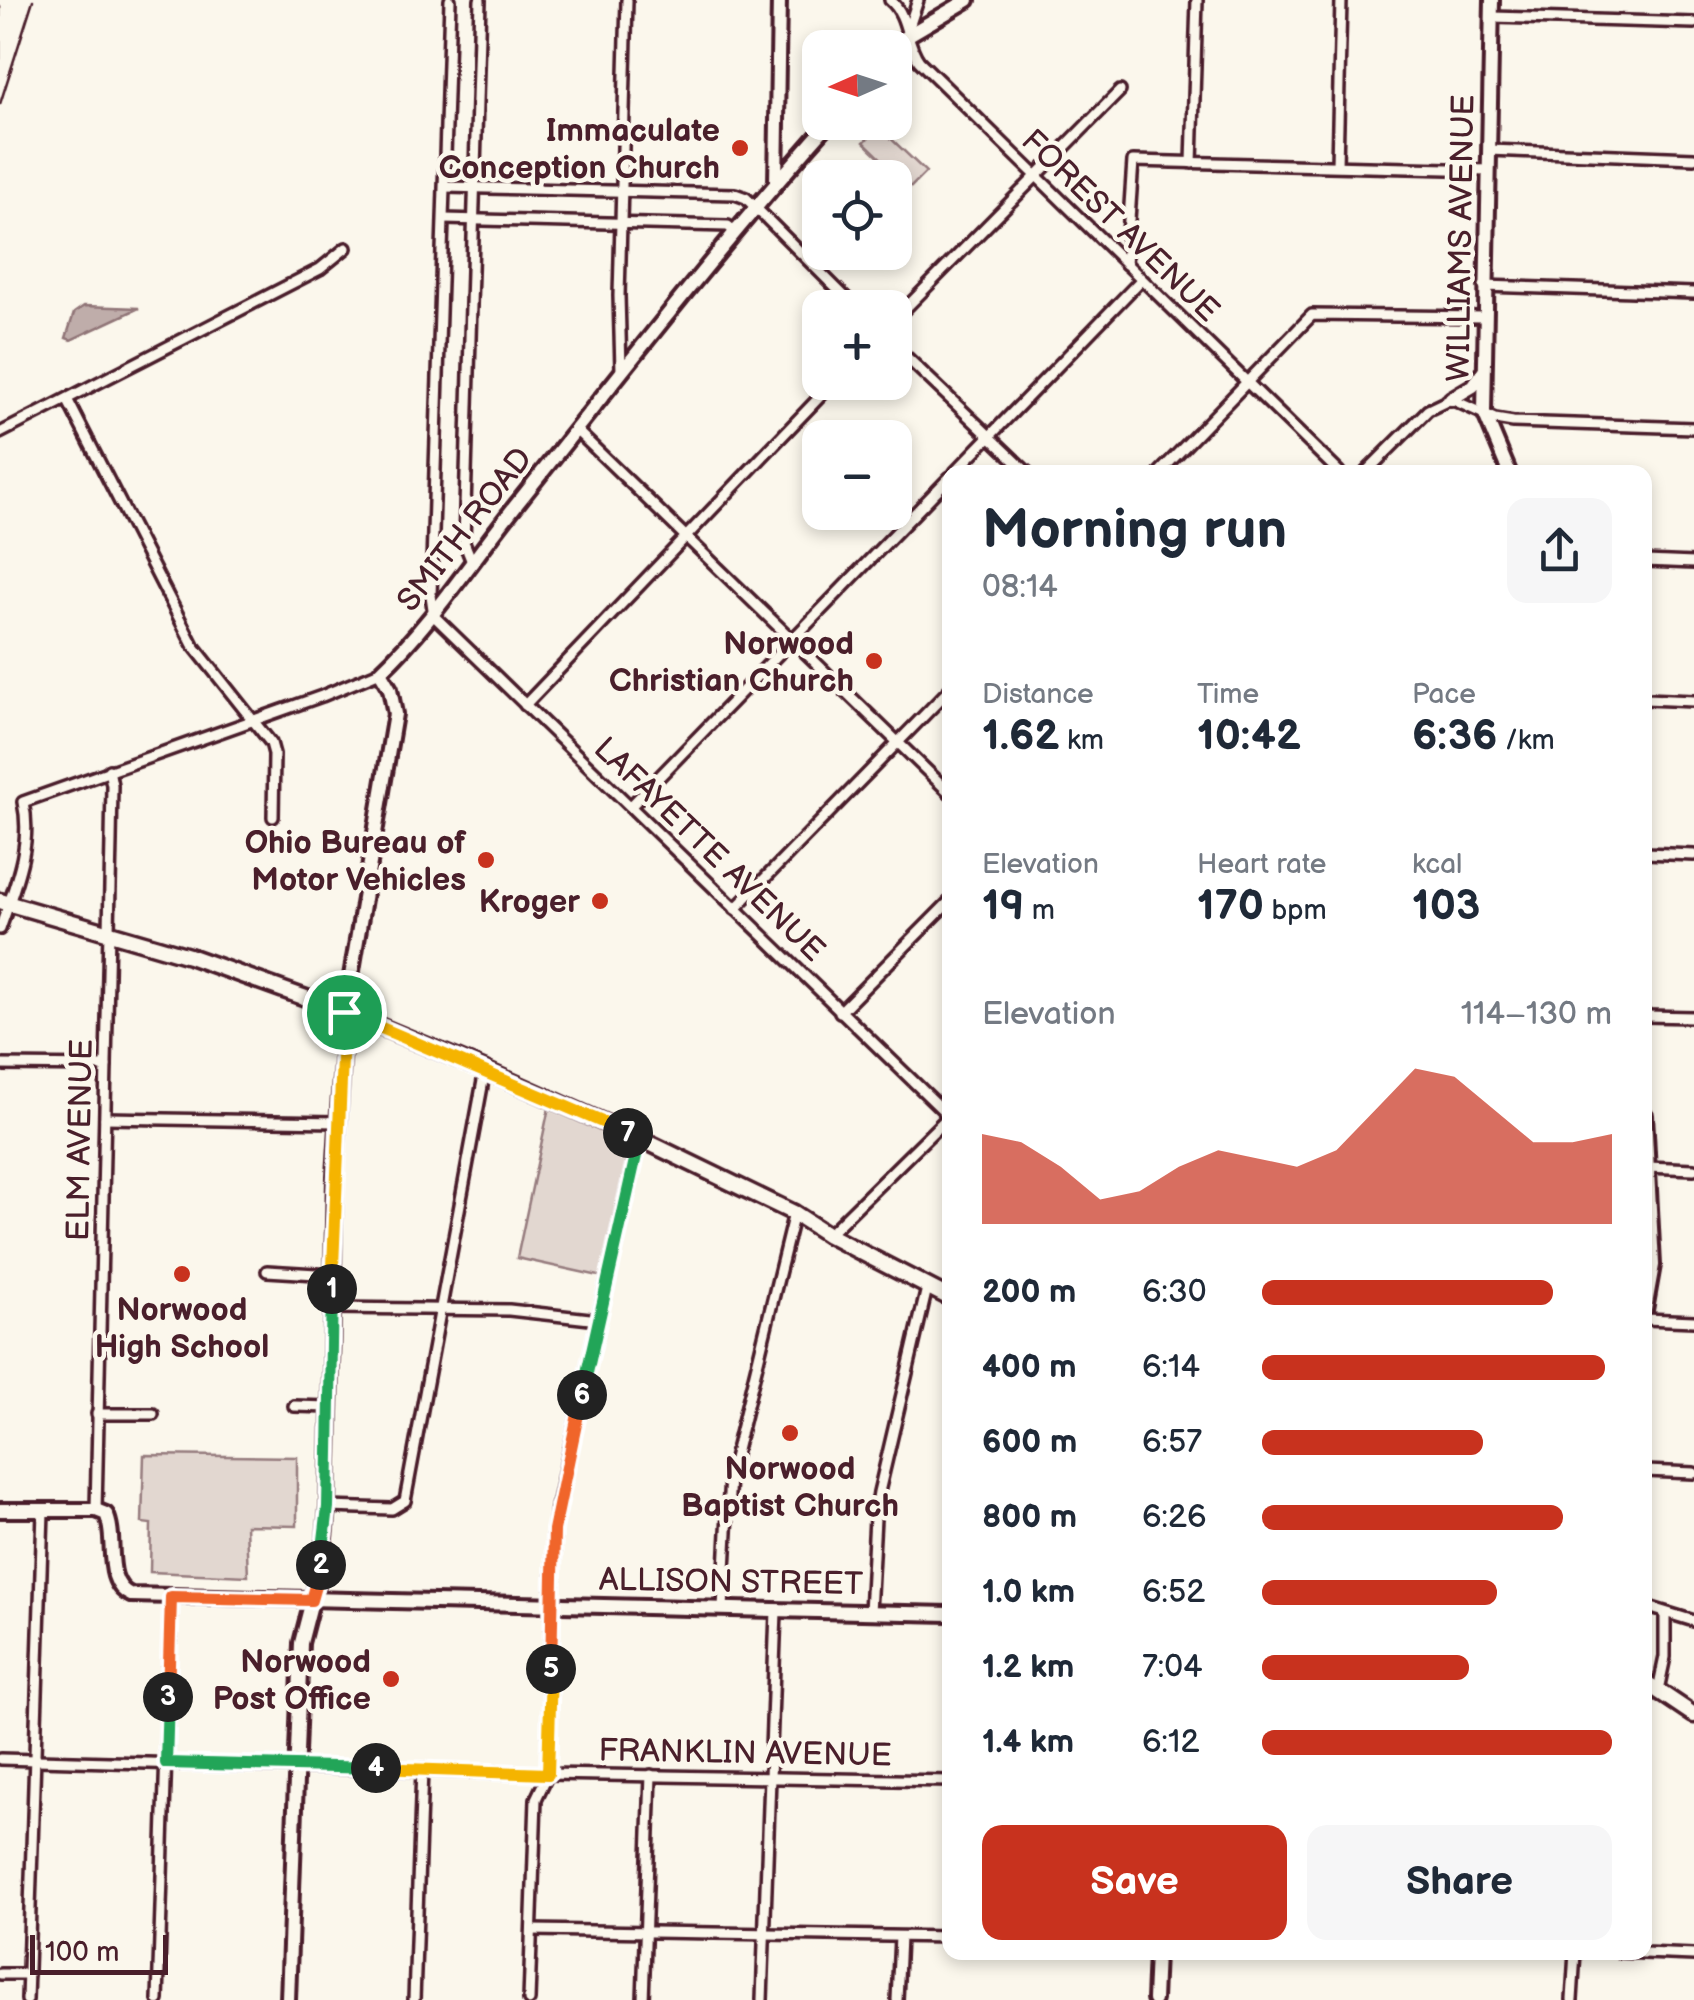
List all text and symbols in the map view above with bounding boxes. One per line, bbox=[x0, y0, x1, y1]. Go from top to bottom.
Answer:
north arrow bbox=[802, 30, 912, 140]
map controls bbox=[802, 30, 912, 530]
street label: WILLIAMS AVENUE bbox=[1439, 94, 1484, 382]
place label: Immaculate Conception Church bbox=[439, 112, 720, 188]
street label: FOREST AVENUE bbox=[1013, 122, 1227, 330]
marker: Immaculate Conception Church bbox=[729, 137, 751, 159]
button: locate bbox=[802, 160, 912, 270]
button: + bbox=[802, 290, 912, 400]
button: − bbox=[802, 420, 912, 530]
street label: SMITH ROAD bbox=[389, 440, 541, 620]
text: Morning run bbox=[982, 497, 1287, 564]
button: share bbox=[1507, 498, 1612, 603]
text: 08:14 bbox=[982, 568, 1058, 607]
place label: Norwood Christian Church bbox=[609, 625, 854, 701]
marker: Norwood Christian Church bbox=[863, 650, 885, 672]
text: Distance bbox=[982, 678, 1094, 711]
text: Time bbox=[1197, 678, 1259, 711]
text: Pace bbox=[1412, 678, 1476, 711]
text: 1.62 bbox=[982, 711, 1060, 762]
text: 10:42 bbox=[1197, 711, 1301, 762]
text: 6:36 bbox=[1412, 711, 1498, 762]
text: km bbox=[1060, 724, 1104, 757]
text: /km bbox=[1498, 724, 1555, 757]
street label: LAFAYETTE AVENUE bbox=[585, 730, 833, 970]
place label: Ohio Bureau of Motor Vehicles bbox=[245, 824, 467, 900]
text: Elevation bbox=[982, 848, 1099, 881]
text: Heart rate bbox=[1197, 848, 1326, 881]
text: kcal bbox=[1412, 848, 1462, 881]
marker: Ohio Bureau of Motor Vehicles bbox=[475, 849, 497, 871]
text: 19 bbox=[982, 881, 1024, 932]
text: 170 bbox=[1197, 881, 1264, 932]
text: 103 bbox=[1412, 881, 1480, 932]
place label: Kroger bbox=[479, 883, 580, 922]
marker: Kroger bbox=[589, 890, 611, 912]
text: m bbox=[1024, 894, 1055, 927]
text: bpm bbox=[1264, 894, 1327, 927]
pin bbox=[302, 970, 387, 1055]
icon: arrive bbox=[317, 985, 372, 1040]
text: Elevation bbox=[982, 995, 1115, 1034]
text: 114–130 m bbox=[1461, 995, 1612, 1034]
street label: ELM AVENUE bbox=[59, 1039, 102, 1241]
pin: 7 bbox=[603, 1108, 653, 1158]
text: 7 bbox=[620, 1116, 636, 1149]
marker: Norwood High School bbox=[171, 1263, 193, 1285]
pin: 1 bbox=[307, 1264, 357, 1314]
text: 1 bbox=[326, 1272, 338, 1305]
text: 200 m bbox=[982, 1273, 1076, 1312]
text: 6:30 bbox=[1142, 1273, 1207, 1312]
place label: Norwood High School bbox=[95, 1291, 269, 1367]
text: 400 m bbox=[982, 1348, 1077, 1387]
text: 6:14 bbox=[1142, 1348, 1200, 1387]
pin: 6 bbox=[557, 1370, 607, 1420]
text: 6 bbox=[574, 1378, 590, 1411]
marker: Norwood Baptist Church bbox=[779, 1422, 801, 1444]
text: 600 m bbox=[982, 1423, 1077, 1462]
text: 6:57 bbox=[1142, 1423, 1202, 1462]
place label: Norwood Baptist Church bbox=[681, 1450, 899, 1526]
text: 800 m bbox=[982, 1498, 1077, 1537]
text: 6:26 bbox=[1142, 1498, 1206, 1537]
pin: 2 bbox=[296, 1540, 346, 1590]
text: 2 bbox=[313, 1548, 329, 1581]
street label: ALLISON STREET bbox=[599, 1561, 863, 1604]
text: 1.0 km bbox=[982, 1573, 1075, 1612]
text: 6:52 bbox=[1142, 1573, 1205, 1612]
place label: Norwood Post Office bbox=[213, 1643, 371, 1719]
pin: 5 bbox=[526, 1644, 576, 1694]
text: 1.2 km bbox=[982, 1648, 1074, 1687]
text: 7:04 bbox=[1142, 1648, 1203, 1687]
text: 5 bbox=[543, 1652, 559, 1685]
marker: Norwood Post Office bbox=[380, 1668, 402, 1690]
pin: 3 bbox=[143, 1672, 193, 1722]
text: 3 bbox=[160, 1680, 176, 1713]
text: 1.4 km bbox=[982, 1723, 1074, 1762]
text: 6:12 bbox=[1142, 1723, 1199, 1762]
street label: FRANKLIN AVENUE bbox=[598, 1731, 892, 1776]
pin: 4 bbox=[351, 1743, 401, 1793]
text: 4 bbox=[368, 1751, 384, 1784]
button: Save bbox=[982, 1825, 1287, 1940]
button: Share bbox=[1307, 1825, 1612, 1940]
scale bar bbox=[30, 1930, 168, 1974]
text: 100 m bbox=[45, 1936, 119, 1969]

